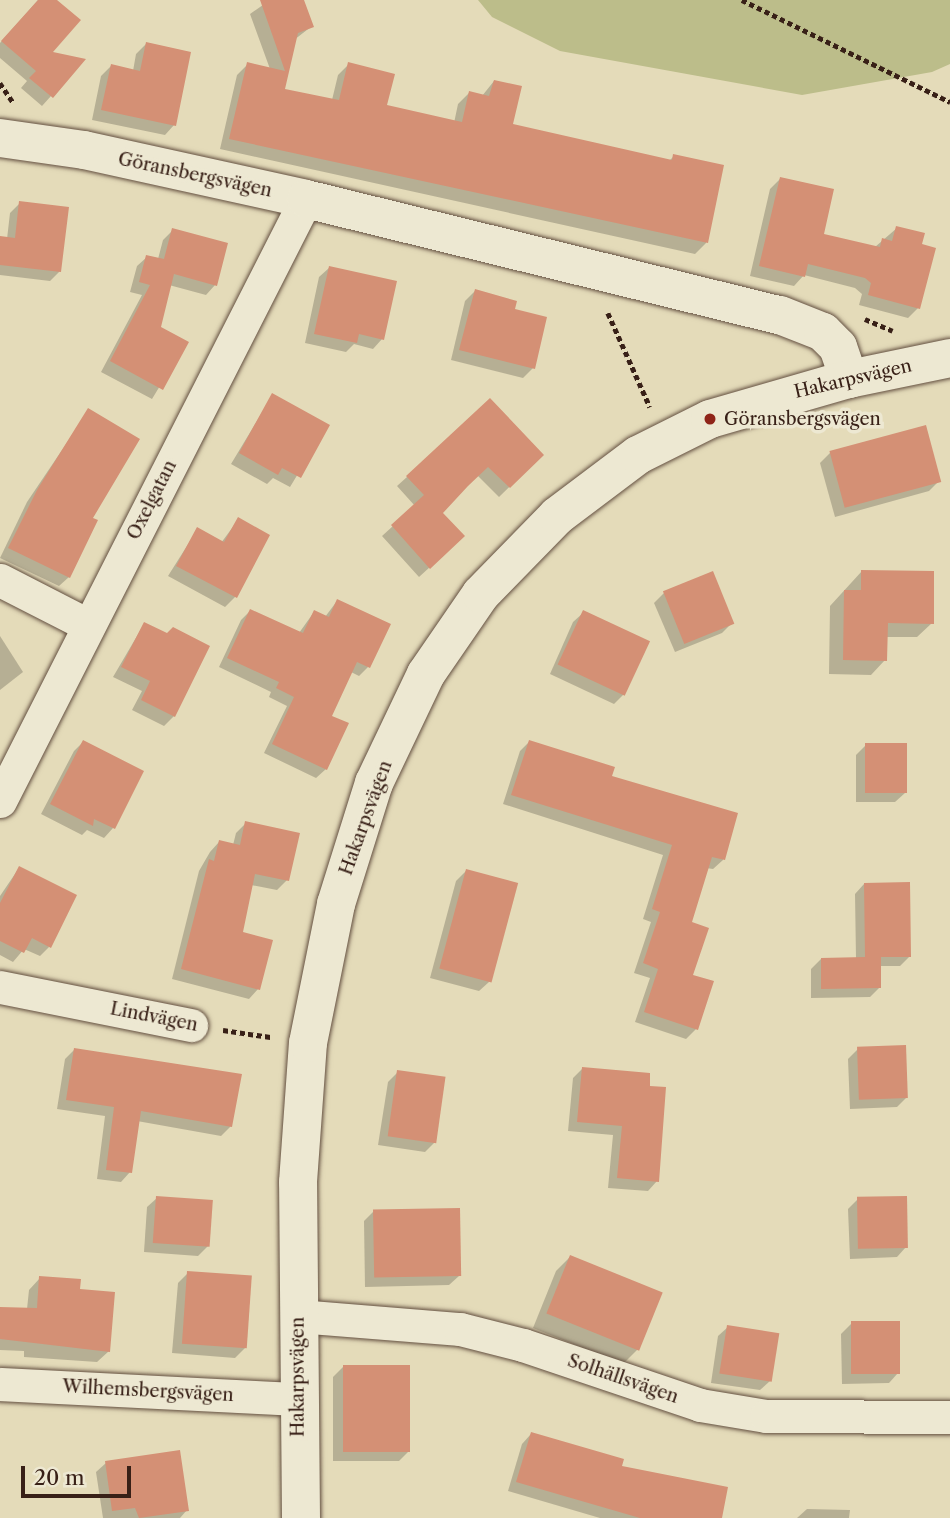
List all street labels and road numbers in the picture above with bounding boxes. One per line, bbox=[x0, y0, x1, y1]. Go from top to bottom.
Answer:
street label: Göransbergsvägen bbox=[116, 148, 274, 202]
street label: Hakarpsvägen bbox=[792, 355, 914, 403]
street label: Oxelgatan bbox=[123, 457, 181, 543]
street label: Hakarpsvägen bbox=[335, 758, 397, 878]
street label: Lindvägen bbox=[108, 998, 200, 1036]
street label: Hakarpsvägen bbox=[287, 1317, 309, 1437]
street label: Solhällsvägen bbox=[565, 1350, 681, 1408]
street label: Wilhemsbergsvägen bbox=[62, 1376, 234, 1406]

